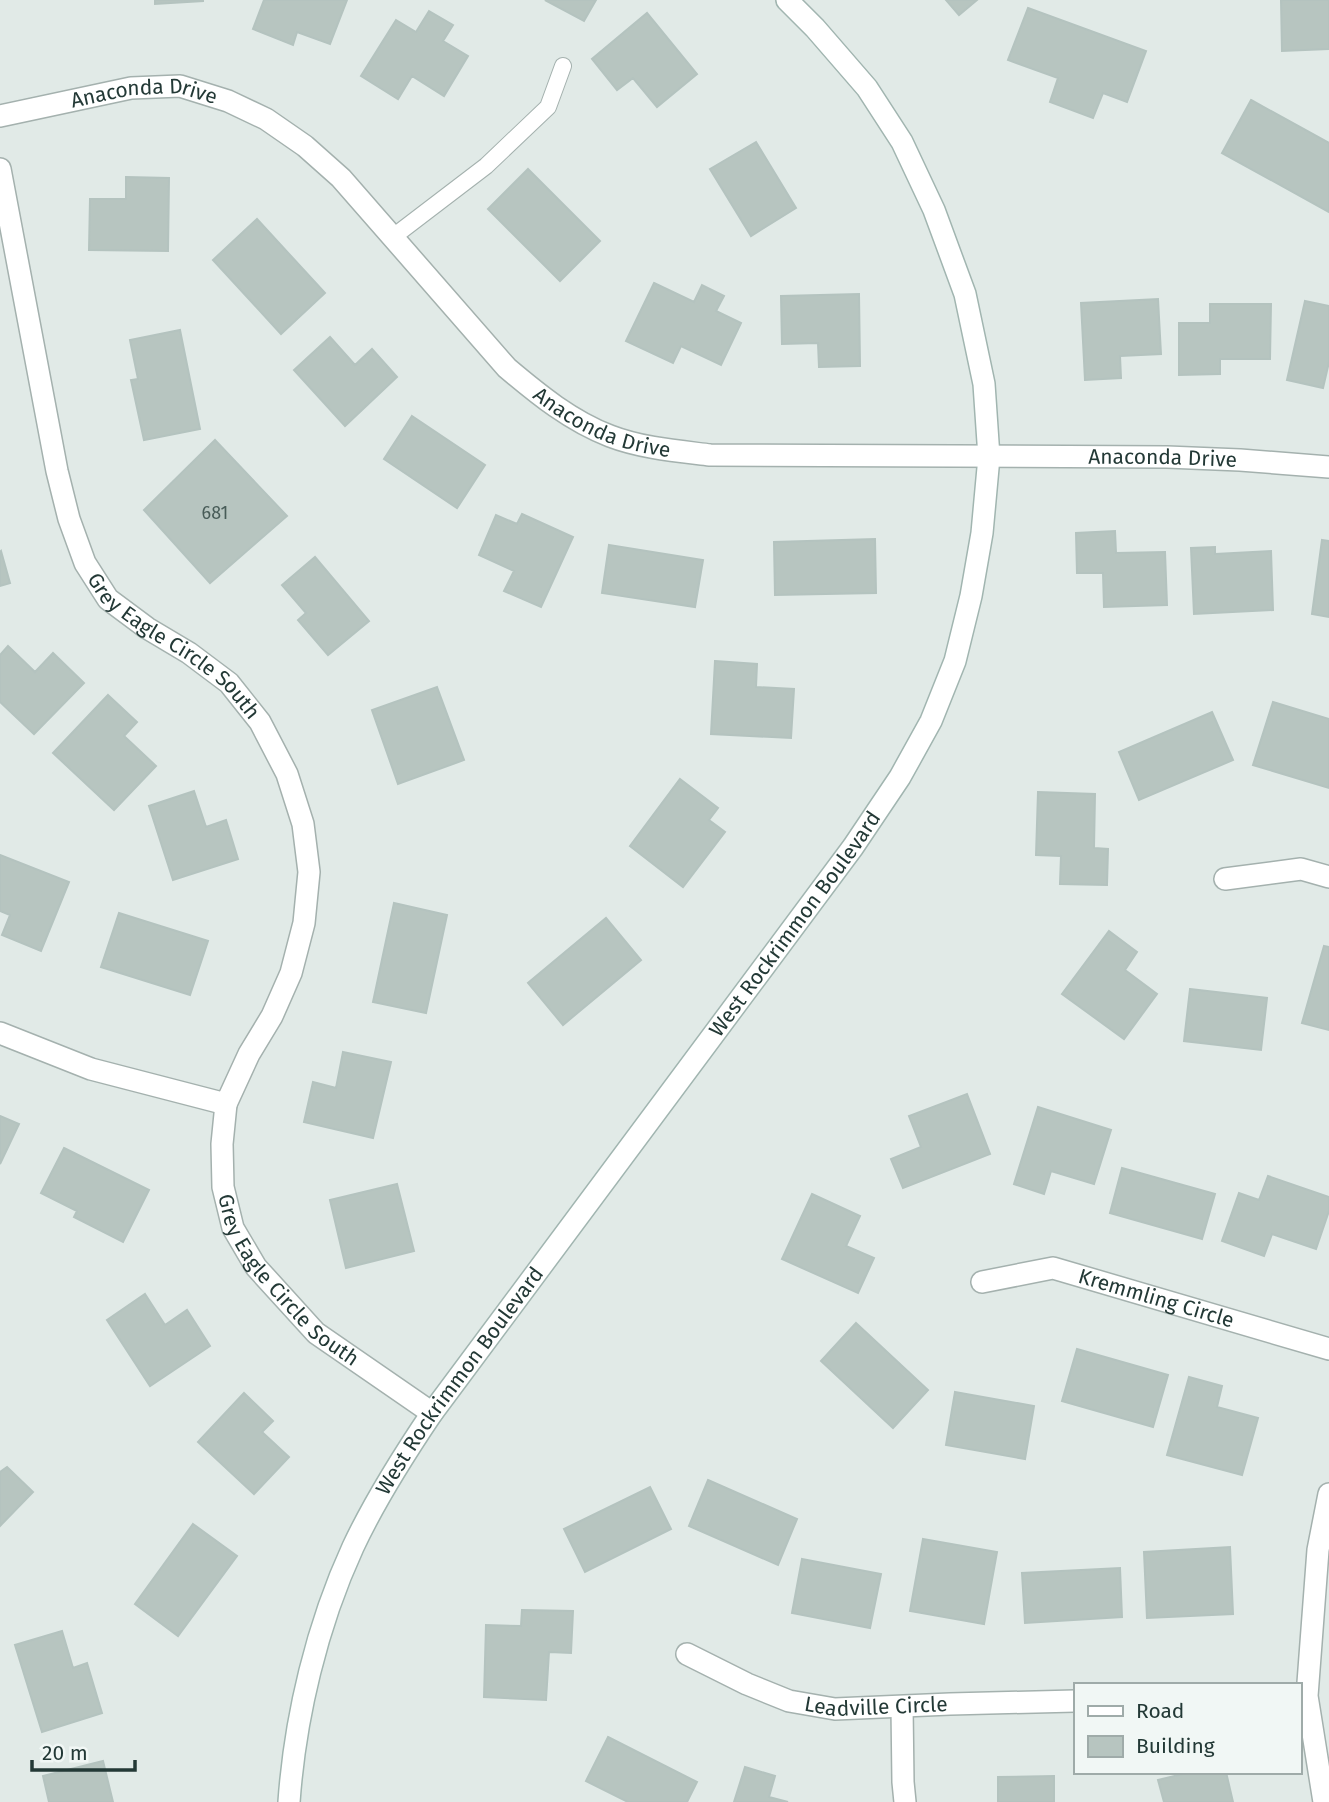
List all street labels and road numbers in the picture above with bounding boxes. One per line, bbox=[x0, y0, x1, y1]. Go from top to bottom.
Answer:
street label: Anaconda Drive bbox=[68, 73, 221, 114]
street label: Anaconda Drive bbox=[528, 381, 672, 463]
street label: Anaconda Drive bbox=[1088, 444, 1238, 473]
street label: Grey Eagle Circle South bbox=[82, 568, 266, 724]
street label: West Rockrimmon Boulevard bbox=[703, 806, 886, 1042]
street label: Grey Eagle Circle South bbox=[212, 1191, 364, 1372]
street label: West Rockrimmon Boulevard bbox=[370, 1262, 549, 1500]
street label: Kremmling Circle bbox=[1075, 1263, 1237, 1333]
street label: Leadville Circle bbox=[802, 1691, 948, 1722]

